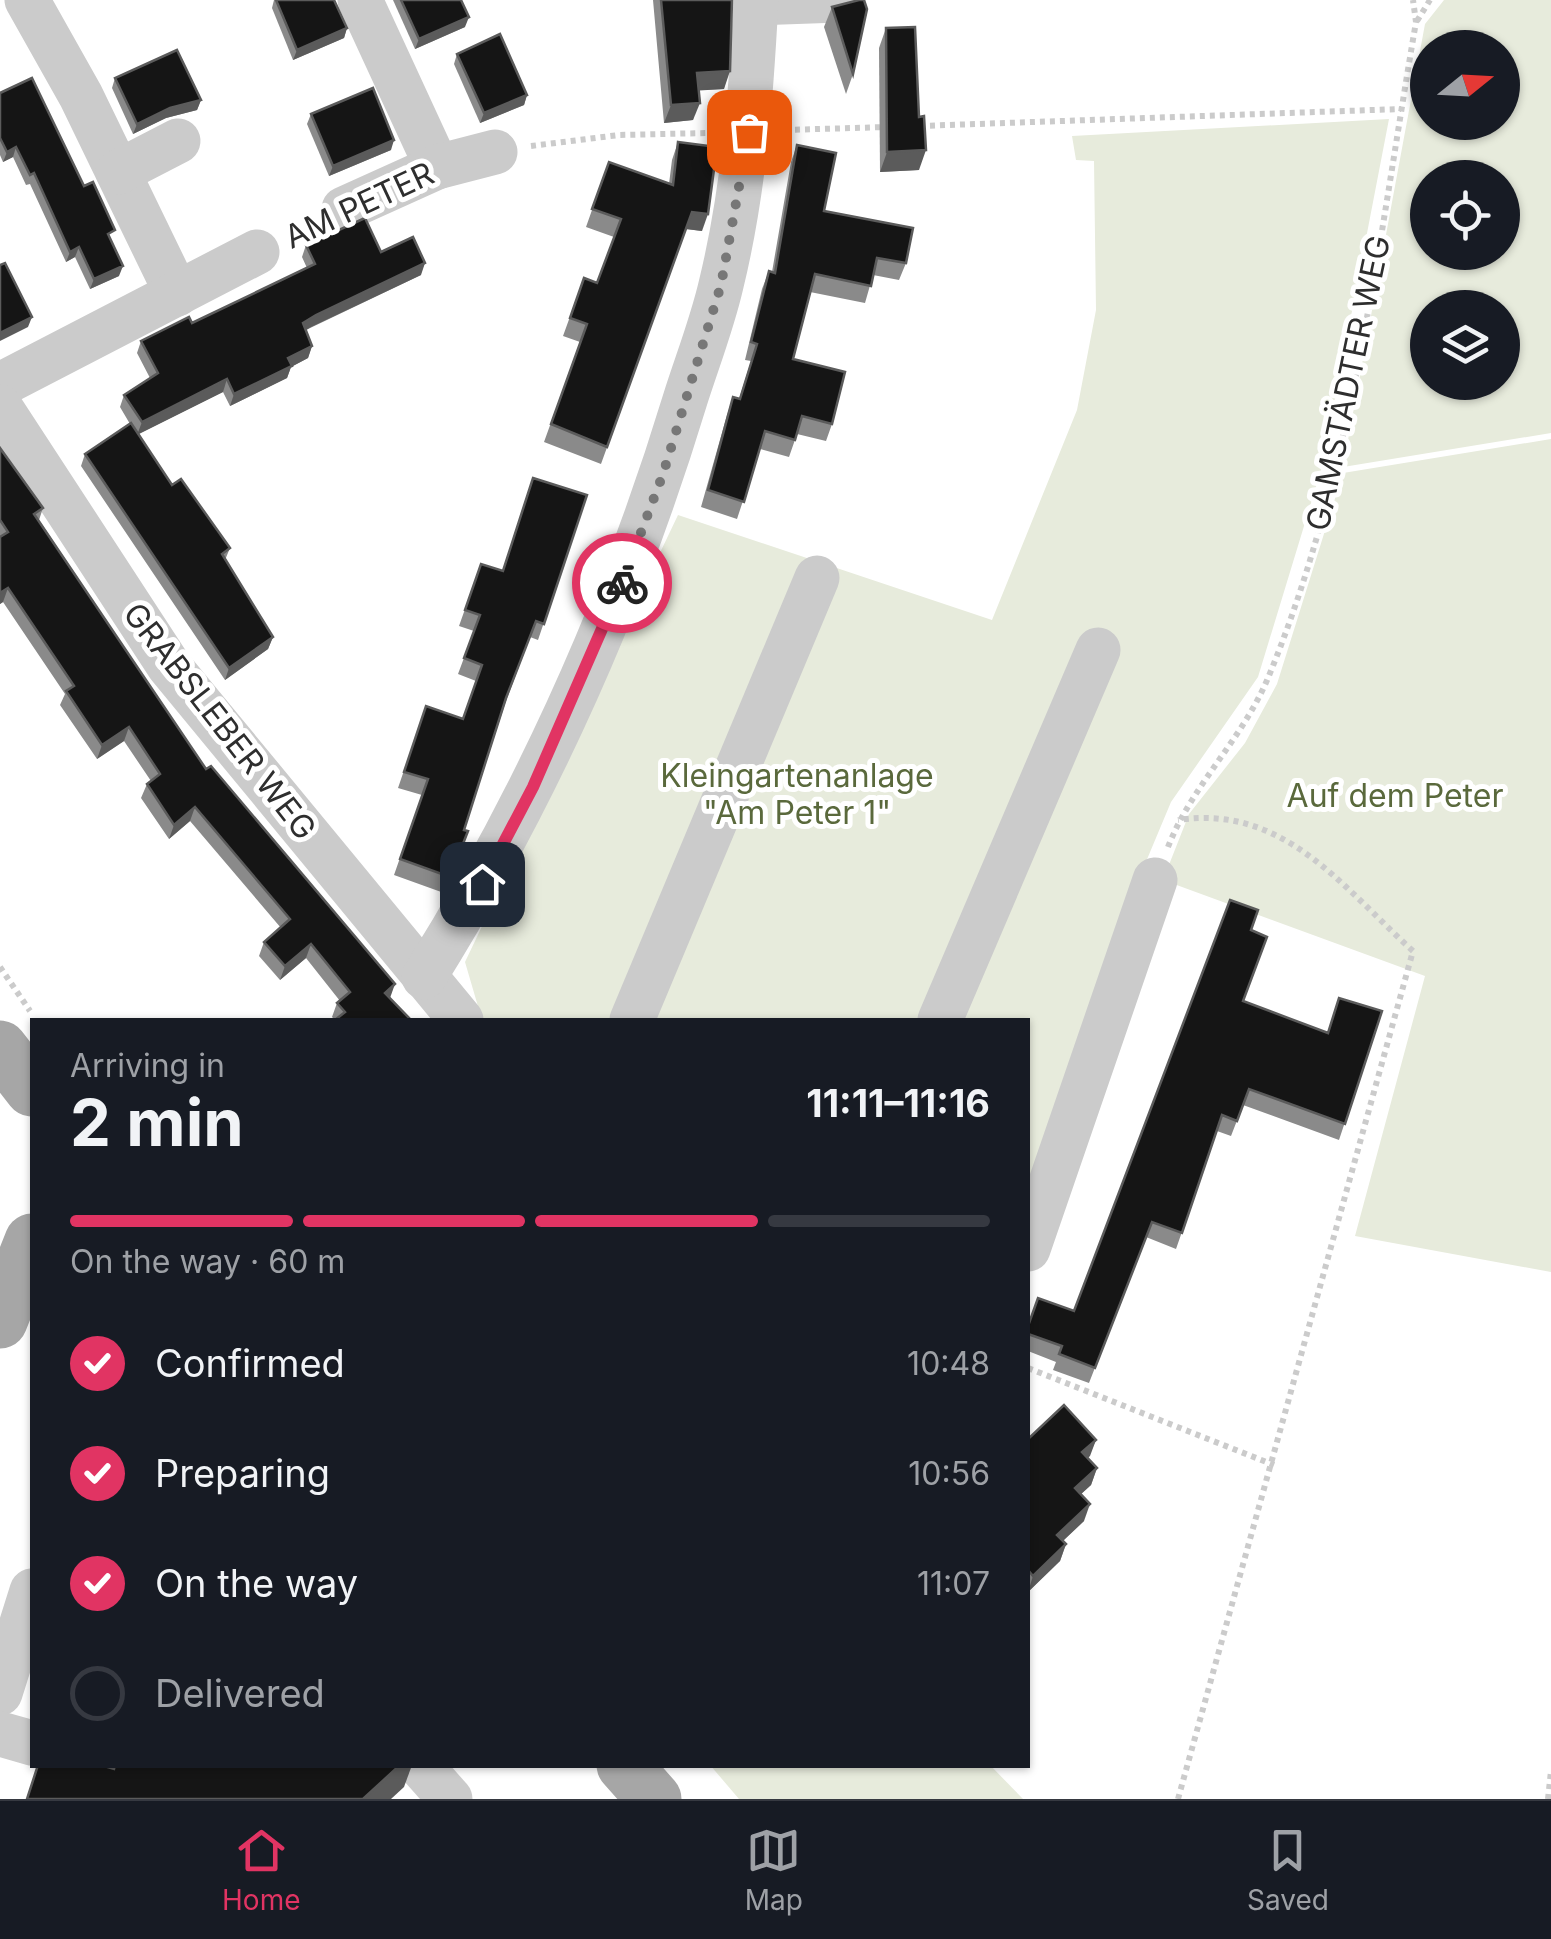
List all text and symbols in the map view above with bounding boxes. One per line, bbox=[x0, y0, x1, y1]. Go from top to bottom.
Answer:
north arrow bbox=[1410, 30, 1520, 140]
map controls bbox=[1410, 30, 1520, 400]
pin bbox=[707, 90, 792, 175]
icon: bag bbox=[722, 105, 777, 160]
street label: AM PETER bbox=[278, 153, 440, 257]
button: locate bbox=[1410, 160, 1520, 270]
street label: GAMSTÄDTER WEG bbox=[1298, 232, 1398, 534]
button: layers bbox=[1410, 290, 1520, 400]
courier bbox=[572, 533, 672, 633]
icon: bike bbox=[595, 556, 650, 611]
street label: GRABSLEBER WEG bbox=[115, 595, 325, 847]
park label: Kleingartenanlage "Am Peter 1" bbox=[660, 756, 934, 832]
park label: Auf dem Peter bbox=[1287, 776, 1503, 815]
pin bbox=[440, 842, 525, 927]
icon: home bbox=[455, 857, 510, 912]
text: Arriving in bbox=[70, 1046, 225, 1085]
text: 11:11–11:16 bbox=[806, 1080, 990, 1126]
text: 2 min bbox=[70, 1083, 244, 1162]
text: On the way · 60 m bbox=[70, 1242, 345, 1281]
icon: check bbox=[70, 1336, 125, 1391]
text: Confirmed bbox=[155, 1340, 345, 1386]
text: 10:48 bbox=[907, 1344, 990, 1383]
icon: check bbox=[70, 1446, 125, 1501]
text: Preparing bbox=[155, 1450, 330, 1496]
text: 10:56 bbox=[908, 1454, 990, 1493]
icon: check bbox=[70, 1556, 125, 1611]
text: On the way bbox=[155, 1560, 358, 1606]
text: 11:07 bbox=[917, 1564, 990, 1603]
text: Delivered bbox=[155, 1670, 325, 1716]
tab: Home bbox=[222, 1823, 301, 1917]
tab: Map bbox=[745, 1823, 803, 1917]
tab: Saved bbox=[1247, 1823, 1329, 1917]

